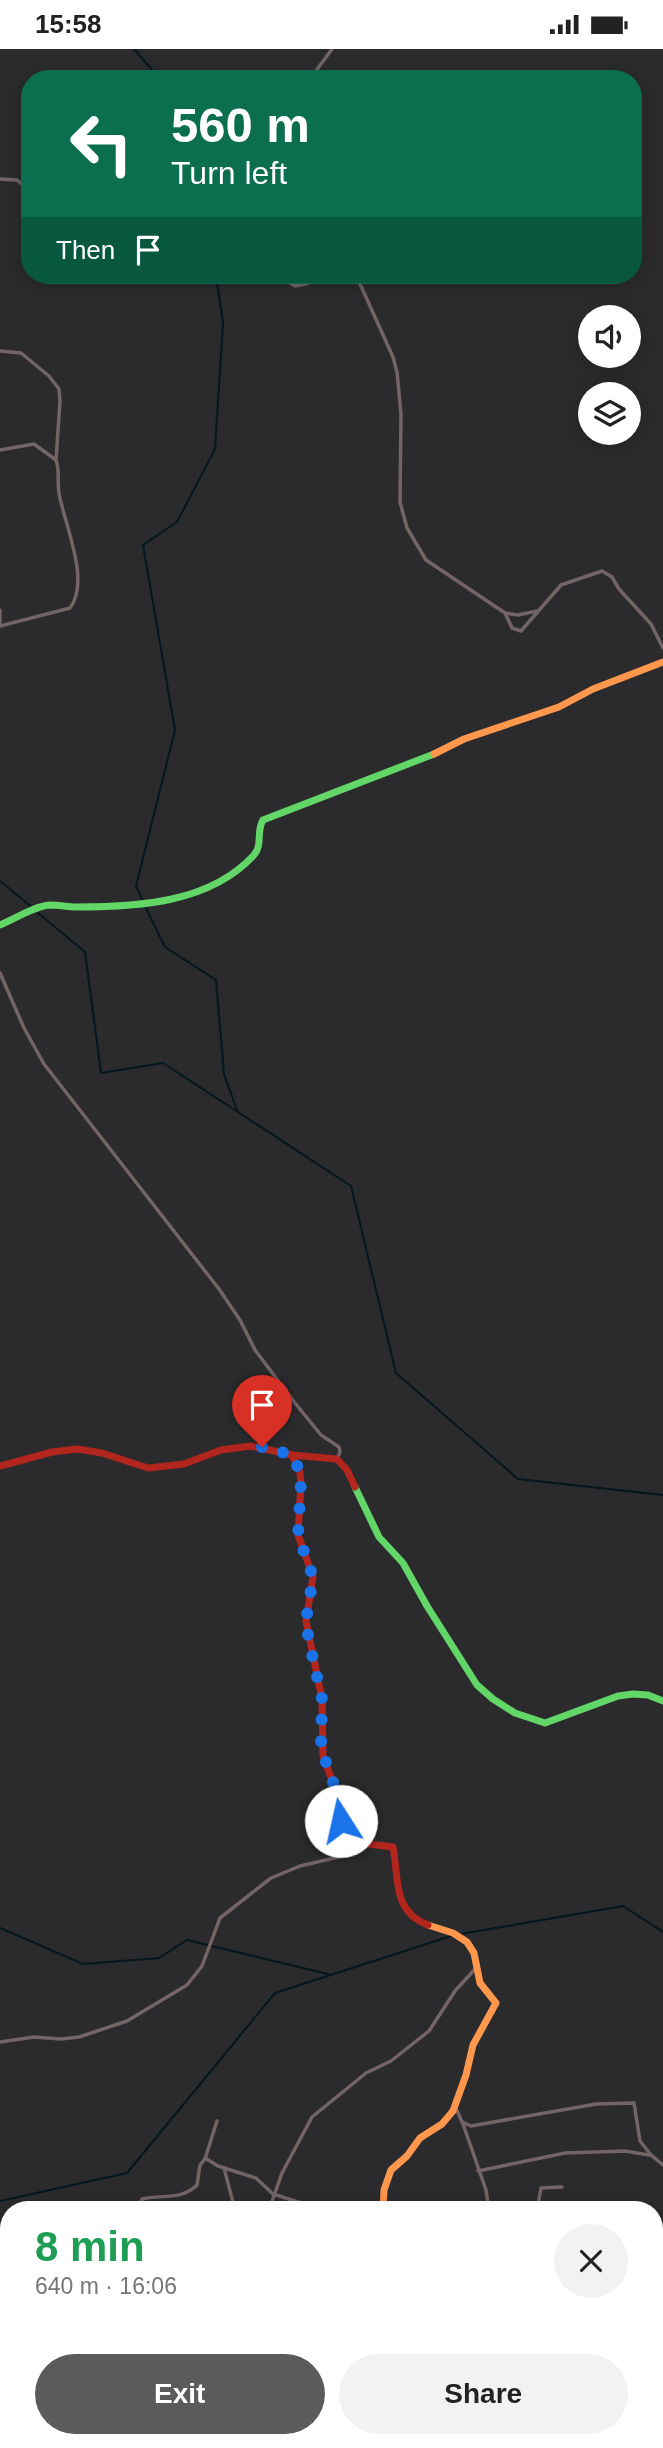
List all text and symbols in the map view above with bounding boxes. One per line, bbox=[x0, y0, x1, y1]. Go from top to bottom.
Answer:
text: 15:58 bbox=[35, 9, 102, 39]
icon: left bbox=[56, 98, 147, 189]
text: 560 m bbox=[171, 98, 310, 152]
text: Turn left bbox=[171, 155, 287, 191]
icon: arrive bbox=[129, 231, 167, 269]
text: Then bbox=[56, 235, 115, 265]
map controls bbox=[578, 305, 641, 445]
button: sound bbox=[578, 305, 641, 368]
button: layers bbox=[578, 382, 641, 445]
pin bbox=[232, 1375, 292, 1447]
icon: arrive bbox=[243, 1386, 281, 1424]
position arrow bbox=[304, 1784, 378, 1858]
text: 8 min bbox=[35, 2223, 145, 2270]
button: close bbox=[554, 2224, 628, 2298]
text: 640 m · 16:06 bbox=[35, 2273, 177, 2299]
button: Exit bbox=[35, 2354, 325, 2434]
button: Share bbox=[339, 2354, 628, 2434]

